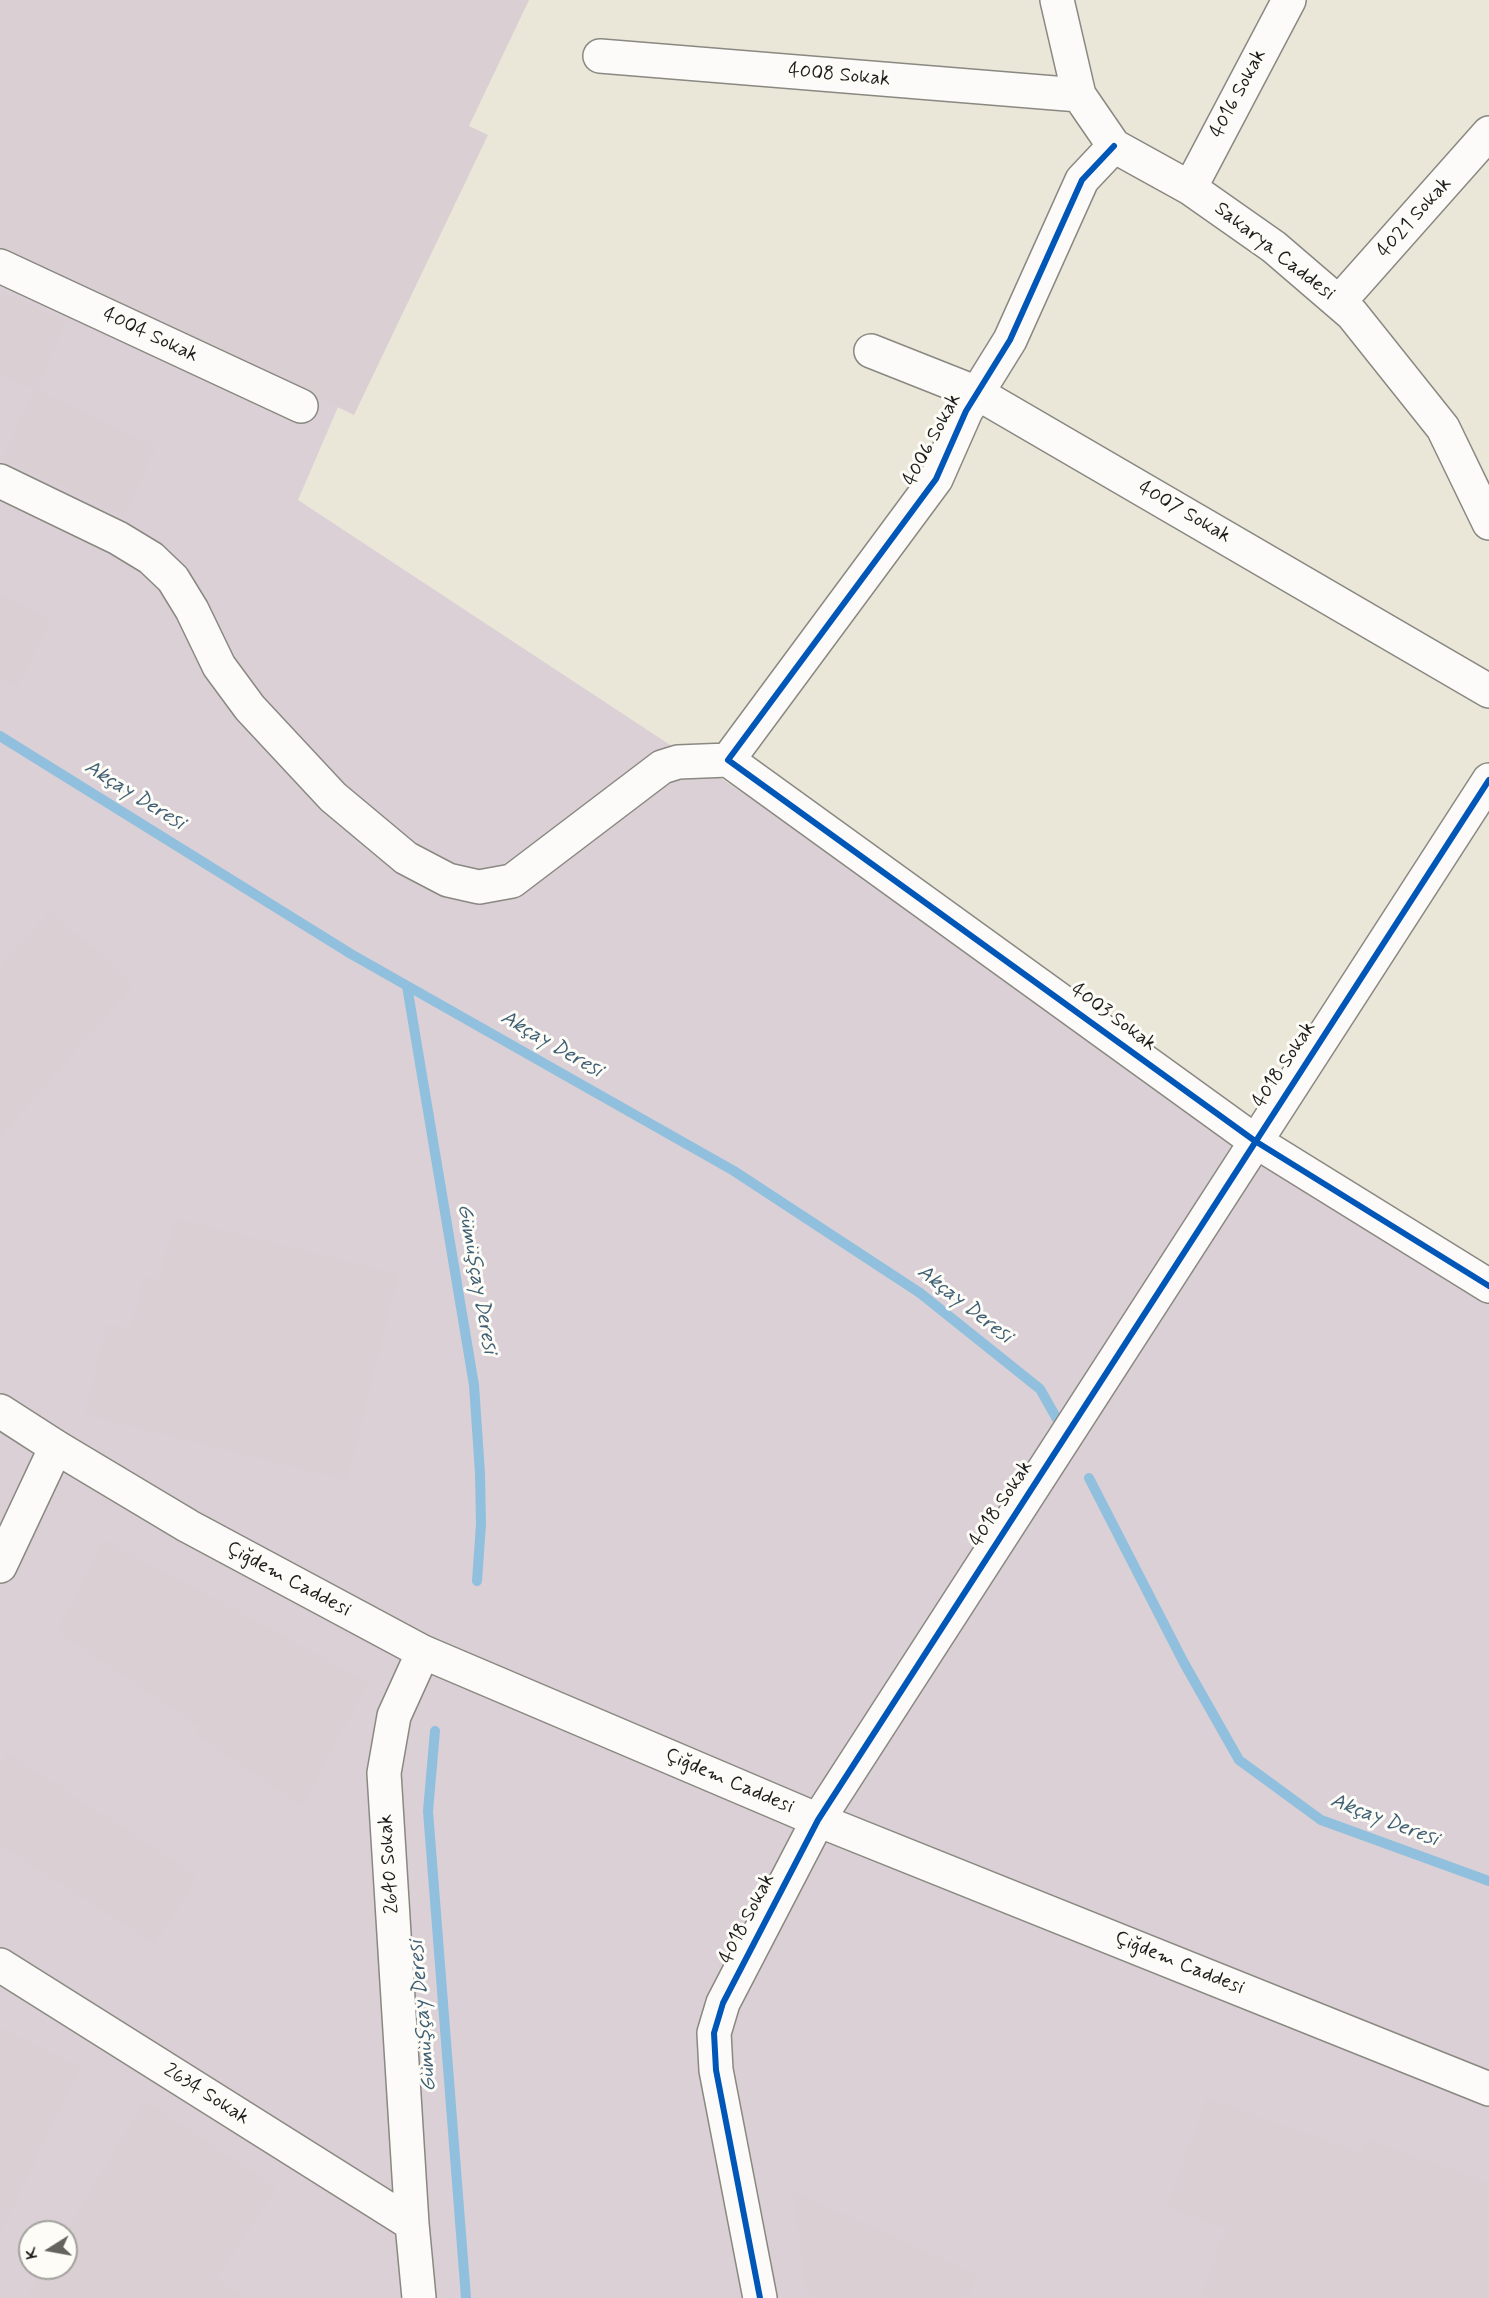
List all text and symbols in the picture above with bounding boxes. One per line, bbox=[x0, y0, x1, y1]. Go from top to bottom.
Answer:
street label: 4016 Sokak bbox=[1206, 45, 1272, 143]
street label: 4008 Sokak bbox=[787, 60, 891, 92]
street label: 4021 Sokak bbox=[1373, 173, 1457, 263]
street label: Sakarya Caddesi bbox=[1209, 197, 1339, 307]
street label: 4004 Sokak bbox=[98, 303, 202, 369]
street label: 4006 Sokak bbox=[899, 390, 967, 490]
street label: 4007 Sokak bbox=[1133, 477, 1235, 549]
water label: Akçay Deresi bbox=[79, 755, 189, 837]
street label: 4003 Sokak bbox=[1065, 979, 1161, 1057]
water label: Akçay Deresi bbox=[496, 1006, 606, 1084]
street label: 4018 Sokak bbox=[1248, 1017, 1322, 1113]
water label: Gümüşçay Deresi bbox=[450, 1202, 502, 1356]
water label: Akçay Deresi bbox=[912, 1260, 1016, 1350]
street label: 4018 Sokak bbox=[965, 1456, 1039, 1552]
street label: Çiğdem Caddesi bbox=[222, 1537, 354, 1623]
street label: Çiğdem Caddesi bbox=[661, 1744, 797, 1820]
water label: Akçay Deresi bbox=[1327, 1789, 1441, 1853]
street label: 2640 Sokak bbox=[375, 1813, 405, 1915]
street label: 4018 Sokak bbox=[715, 1870, 781, 1968]
street label: Çiğdem Caddesi bbox=[1111, 1927, 1247, 2001]
water label: Gümüşçay Deresi bbox=[405, 1939, 443, 2093]
street label: 2634 Sokak bbox=[159, 2059, 253, 2131]
north arrow bbox=[18, 2220, 78, 2280]
text: K bbox=[20, 2246, 43, 2261]

